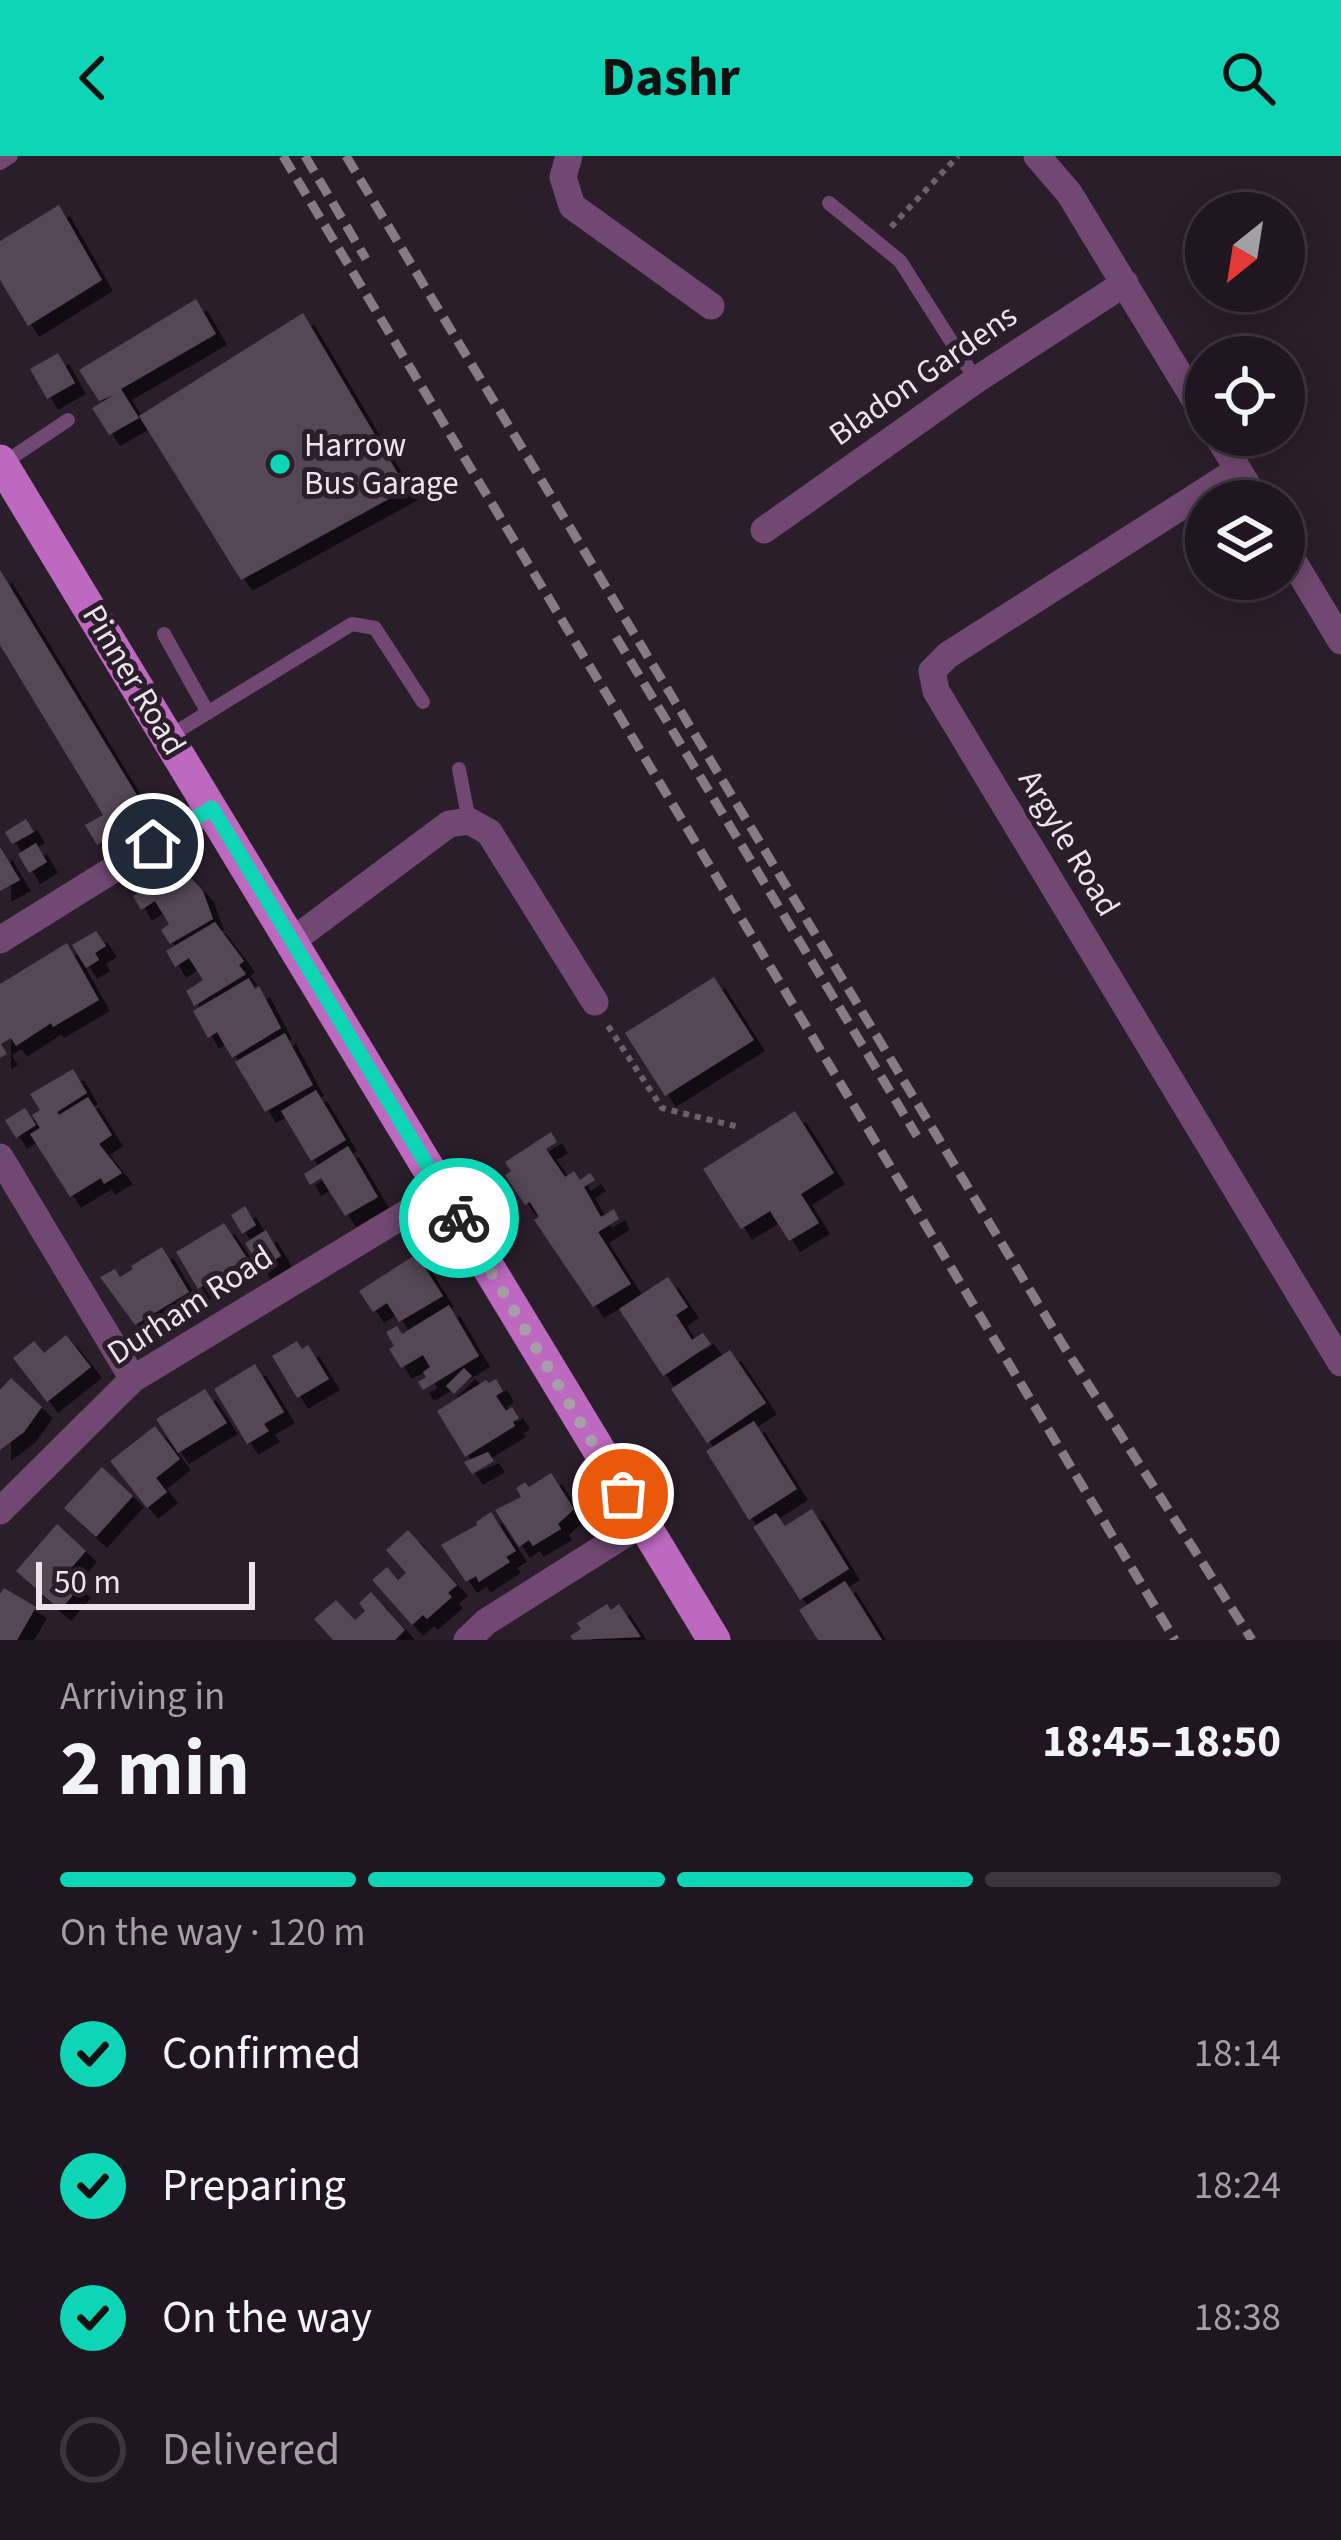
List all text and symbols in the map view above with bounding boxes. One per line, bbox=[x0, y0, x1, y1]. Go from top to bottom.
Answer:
text: Dashr bbox=[601, 40, 740, 117]
icon: back bbox=[60, 45, 126, 111]
icon: search bbox=[1215, 45, 1281, 111]
north arrow bbox=[1185, 192, 1305, 312]
map controls bbox=[1185, 192, 1305, 600]
street label: Bladon Gardens bbox=[819, 293, 1027, 457]
button: locate bbox=[1185, 336, 1305, 456]
place label: Harrow Bus Garage bbox=[304, 422, 459, 507]
marker: Harrow Bus Garage bbox=[267, 451, 293, 477]
button: layers bbox=[1185, 480, 1305, 600]
street label: Pinner Road bbox=[71, 596, 197, 764]
street label: Argyle Road bbox=[1007, 761, 1131, 925]
pin bbox=[102, 793, 204, 895]
icon: home bbox=[120, 811, 186, 877]
courier bbox=[399, 1158, 519, 1278]
icon: bike bbox=[426, 1185, 492, 1251]
street label: Durham Road bbox=[98, 1234, 282, 1376]
pin bbox=[572, 1443, 674, 1545]
icon: bag bbox=[590, 1461, 656, 1527]
scale bar bbox=[36, 1556, 255, 1609]
text: 50 m bbox=[54, 1559, 121, 1606]
text: Arriving in bbox=[60, 1669, 225, 1725]
text: 18:45–18:50 bbox=[1042, 1710, 1281, 1774]
text: 2 min bbox=[60, 1714, 250, 1825]
text: On the way · 120 m bbox=[60, 1905, 366, 1961]
icon: check bbox=[60, 2021, 126, 2087]
text: Confirmed bbox=[162, 2022, 361, 2086]
text: 18:14 bbox=[1194, 2026, 1281, 2082]
icon: check bbox=[60, 2153, 126, 2219]
text: Preparing bbox=[162, 2154, 346, 2218]
text: 18:24 bbox=[1194, 2158, 1281, 2214]
icon: check bbox=[60, 2285, 126, 2351]
text: On the way bbox=[162, 2286, 372, 2350]
text: 18:38 bbox=[1194, 2290, 1281, 2346]
text: Delivered bbox=[162, 2418, 340, 2482]

